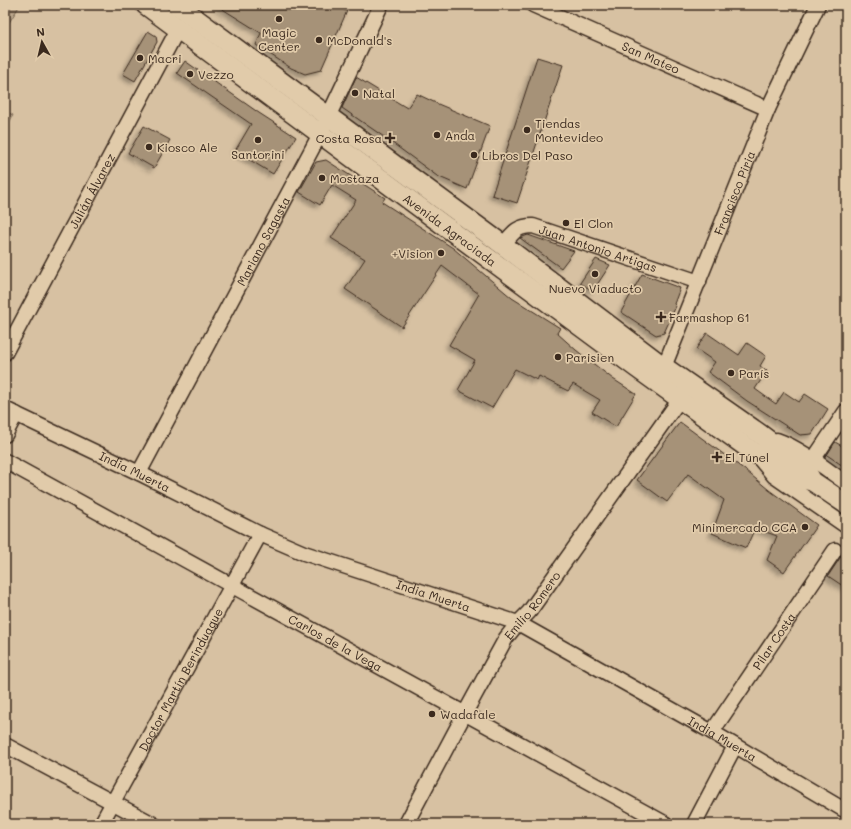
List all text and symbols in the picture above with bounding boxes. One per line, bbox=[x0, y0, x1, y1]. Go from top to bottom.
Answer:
marker: Magic Center bbox=[274, 14, 284, 24]
north arrow bbox=[22, 22, 62, 62]
text: N bbox=[35, 24, 46, 40]
place label: Magic Center bbox=[258, 24, 300, 54]
place label: McDonald's bbox=[327, 32, 392, 48]
marker: McDonald's bbox=[314, 35, 324, 45]
street label: San Mateo bbox=[620, 37, 682, 77]
place label: Macri bbox=[148, 50, 182, 66]
marker: Macri bbox=[135, 53, 145, 63]
place label: Vezzo bbox=[198, 66, 234, 82]
marker: Vezzo bbox=[185, 69, 195, 79]
place label: Natal bbox=[363, 85, 395, 101]
marker: Natal bbox=[350, 88, 360, 98]
place label: Tiendas Montevideo bbox=[535, 115, 603, 145]
marker: Tiendas Montevideo bbox=[522, 125, 532, 135]
place label: Anda bbox=[445, 127, 475, 143]
place label: Costa Rosa bbox=[316, 130, 382, 146]
marker: Anda bbox=[432, 130, 442, 140]
marker: Costa Rosa bbox=[385, 133, 395, 143]
marker: Santorini bbox=[253, 135, 263, 145]
place label: Kiosco Ale bbox=[157, 139, 218, 155]
marker: Kiosco Ale bbox=[144, 142, 154, 152]
place label: Santorini bbox=[231, 146, 285, 162]
place label: Libros Del Paso bbox=[482, 147, 573, 163]
street label: Francisco Piria bbox=[710, 148, 758, 237]
street label: Julián Álvarez bbox=[65, 150, 118, 231]
marker: Libros Del Paso bbox=[469, 150, 479, 160]
place label: Mostaza bbox=[330, 170, 379, 186]
marker: Mostaza bbox=[317, 173, 327, 183]
street label: Avenida Agraciada bbox=[400, 190, 500, 270]
street label: Mariano Sagasta bbox=[232, 193, 293, 289]
place label: El Clon bbox=[574, 215, 613, 231]
marker: El Clon bbox=[561, 218, 571, 228]
street label: Juan Antonio Artigas bbox=[537, 221, 659, 275]
place label: +Vision bbox=[392, 245, 433, 261]
marker: +Vision bbox=[436, 248, 446, 258]
marker: Nuevo Viaducto bbox=[590, 269, 600, 279]
place label: Nuevo Viaducto bbox=[549, 280, 641, 296]
place label: Farmashop 61 bbox=[669, 309, 750, 325]
marker: Farmashop 61 bbox=[656, 312, 666, 322]
place label: Parisien bbox=[566, 349, 614, 365]
marker: Parisien bbox=[553, 352, 563, 362]
place label: París bbox=[739, 365, 770, 381]
marker: París bbox=[726, 368, 736, 378]
street label: India Muerta bbox=[97, 447, 173, 495]
place label: El Túnel bbox=[725, 449, 769, 465]
marker: El Túnel bbox=[712, 452, 722, 462]
place label: Minimercado CCA bbox=[692, 519, 797, 535]
marker: Minimercado CCA bbox=[800, 522, 810, 532]
street label: Emilio Romero bbox=[500, 568, 564, 643]
street label: India Muerta bbox=[394, 576, 472, 615]
street label: Doctor Martín Berinduague bbox=[135, 605, 226, 754]
street label: Pilar Costa bbox=[749, 609, 799, 673]
street label: Carlos de la Vega bbox=[286, 610, 385, 675]
place label: Wadafale bbox=[440, 706, 496, 722]
marker: Wadafale bbox=[427, 709, 437, 719]
street label: India Muerta bbox=[685, 712, 760, 765]

